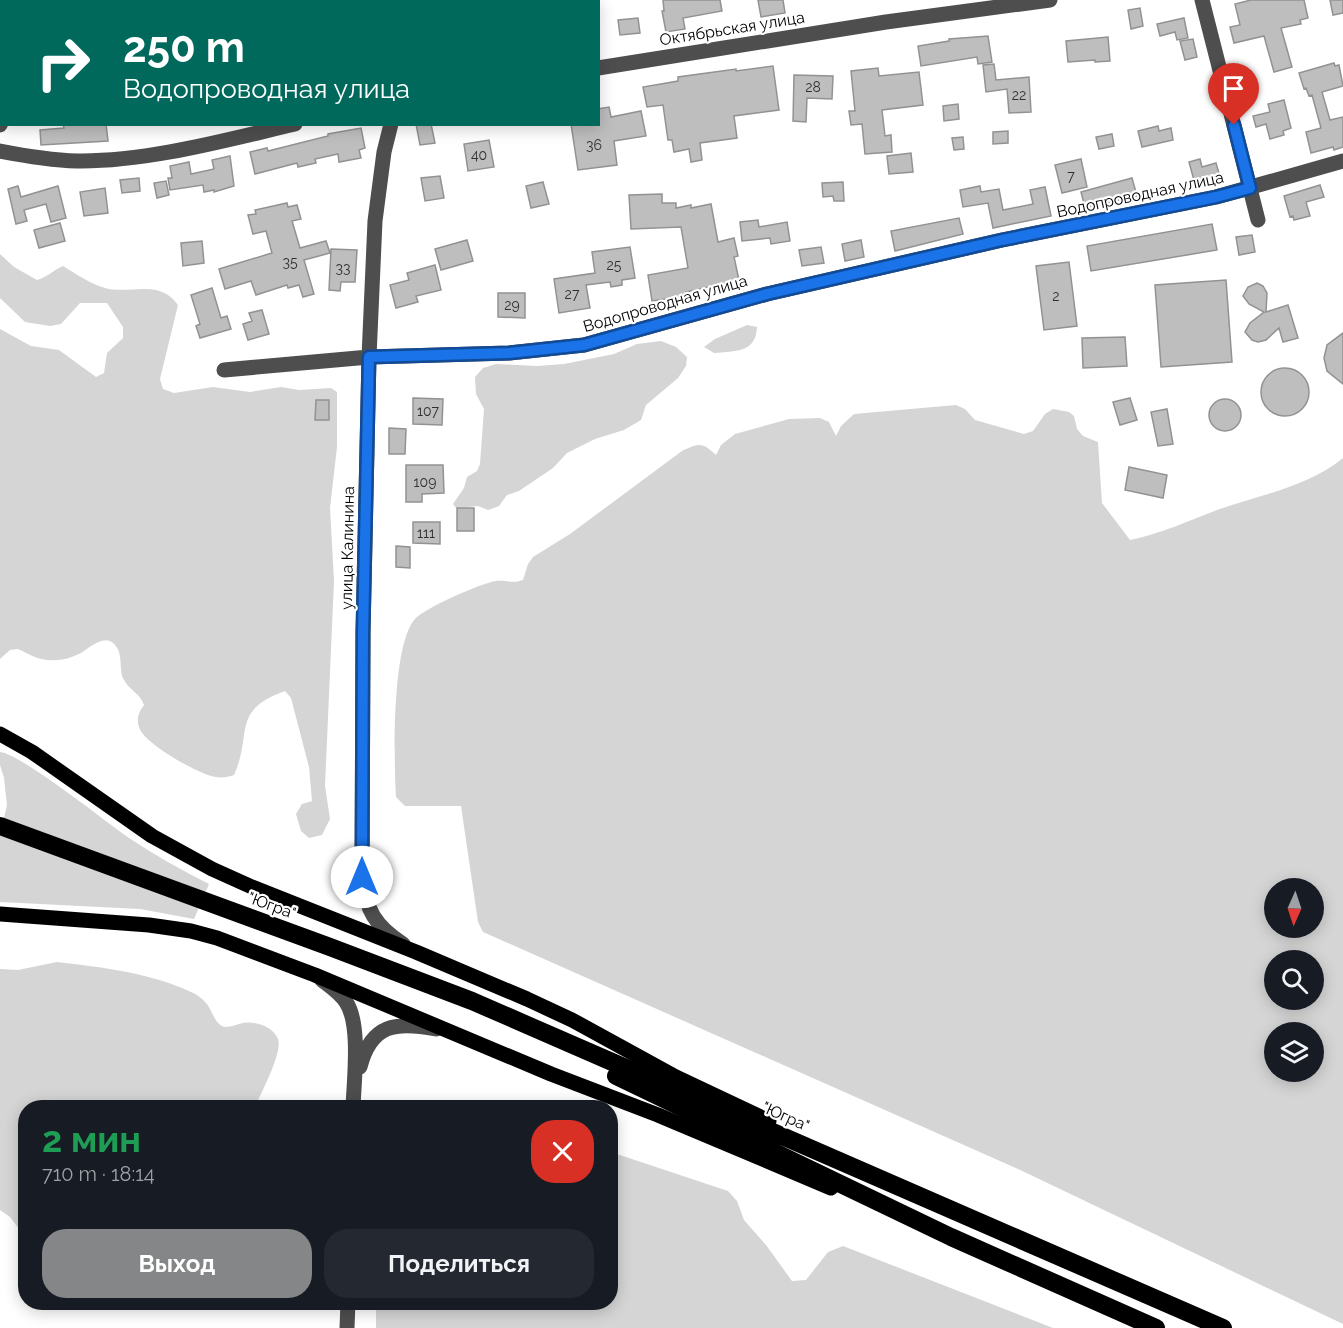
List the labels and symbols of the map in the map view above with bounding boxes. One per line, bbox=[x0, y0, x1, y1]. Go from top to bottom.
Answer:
street label: Октябрьская улица bbox=[658, 8, 806, 49]
pin bbox=[1208, 63, 1259, 125]
house number: 28 bbox=[805, 79, 821, 95]
house number: 22 bbox=[1012, 87, 1026, 103]
house number: 36 bbox=[586, 137, 602, 153]
house number: 40 bbox=[471, 147, 487, 163]
street label: Водопроводная улица bbox=[1055, 168, 1225, 221]
house number: 7 bbox=[1067, 168, 1075, 184]
house number: 35 bbox=[282, 254, 298, 270]
house number: 25 bbox=[607, 257, 622, 273]
house number: 33 bbox=[336, 260, 350, 276]
street label: Водопроводная улица bbox=[581, 271, 749, 336]
house number: 27 bbox=[565, 286, 580, 302]
house number: 2 bbox=[1052, 288, 1060, 304]
house number: 29 bbox=[504, 297, 520, 313]
house number: 107 bbox=[417, 403, 439, 419]
house number: 109 bbox=[414, 474, 436, 490]
street label: улица Калинина bbox=[337, 486, 358, 610]
house number: 111 bbox=[417, 525, 435, 541]
position arrow bbox=[330, 845, 394, 909]
north arrow bbox=[1264, 878, 1324, 938]
street label: "Югра" bbox=[245, 888, 298, 923]
street label: "Югра" bbox=[759, 1098, 812, 1135]

